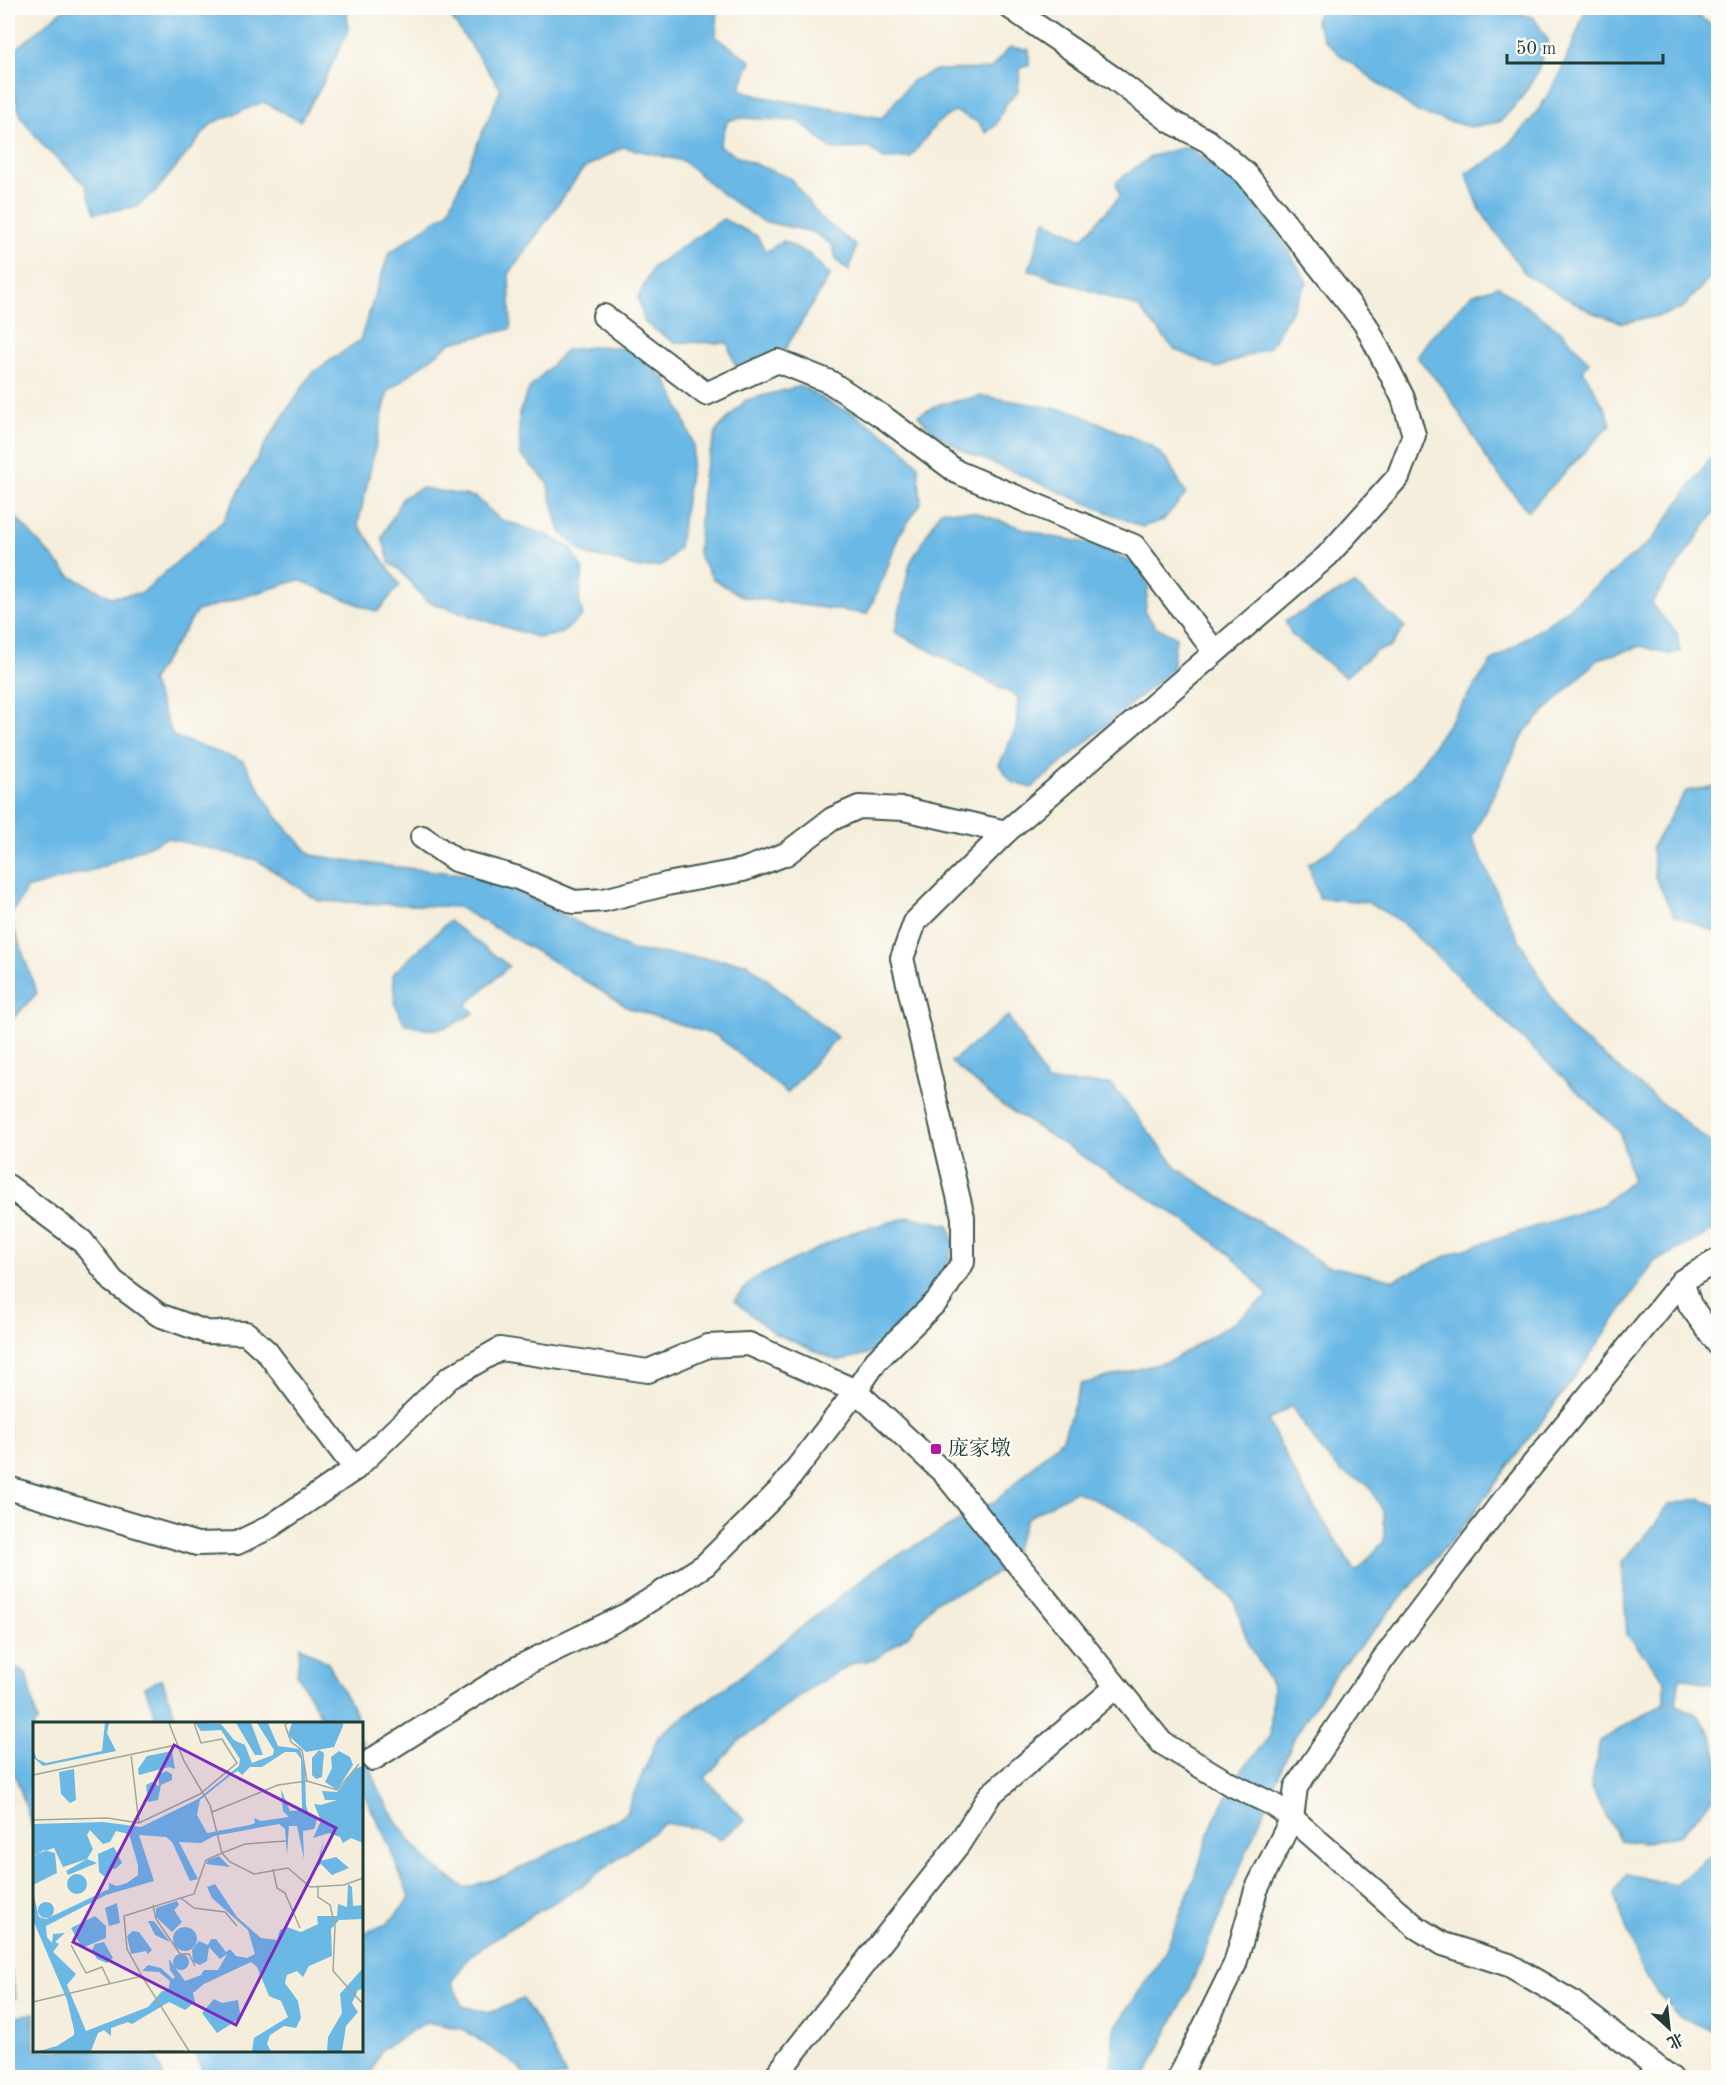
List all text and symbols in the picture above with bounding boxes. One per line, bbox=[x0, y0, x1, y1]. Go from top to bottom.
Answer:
scale bar bbox=[1507, 27, 1663, 65]
text: 50 m bbox=[1516, 40, 1556, 58]
place label: 庞家墩 bbox=[948, 1437, 1011, 1460]
marker: 庞家墩 bbox=[929, 1442, 943, 1456]
inset map bbox=[33, 1722, 363, 2052]
north arrow bbox=[1639, 1998, 1699, 2058]
text: 北 bbox=[1664, 2029, 1687, 2052]

